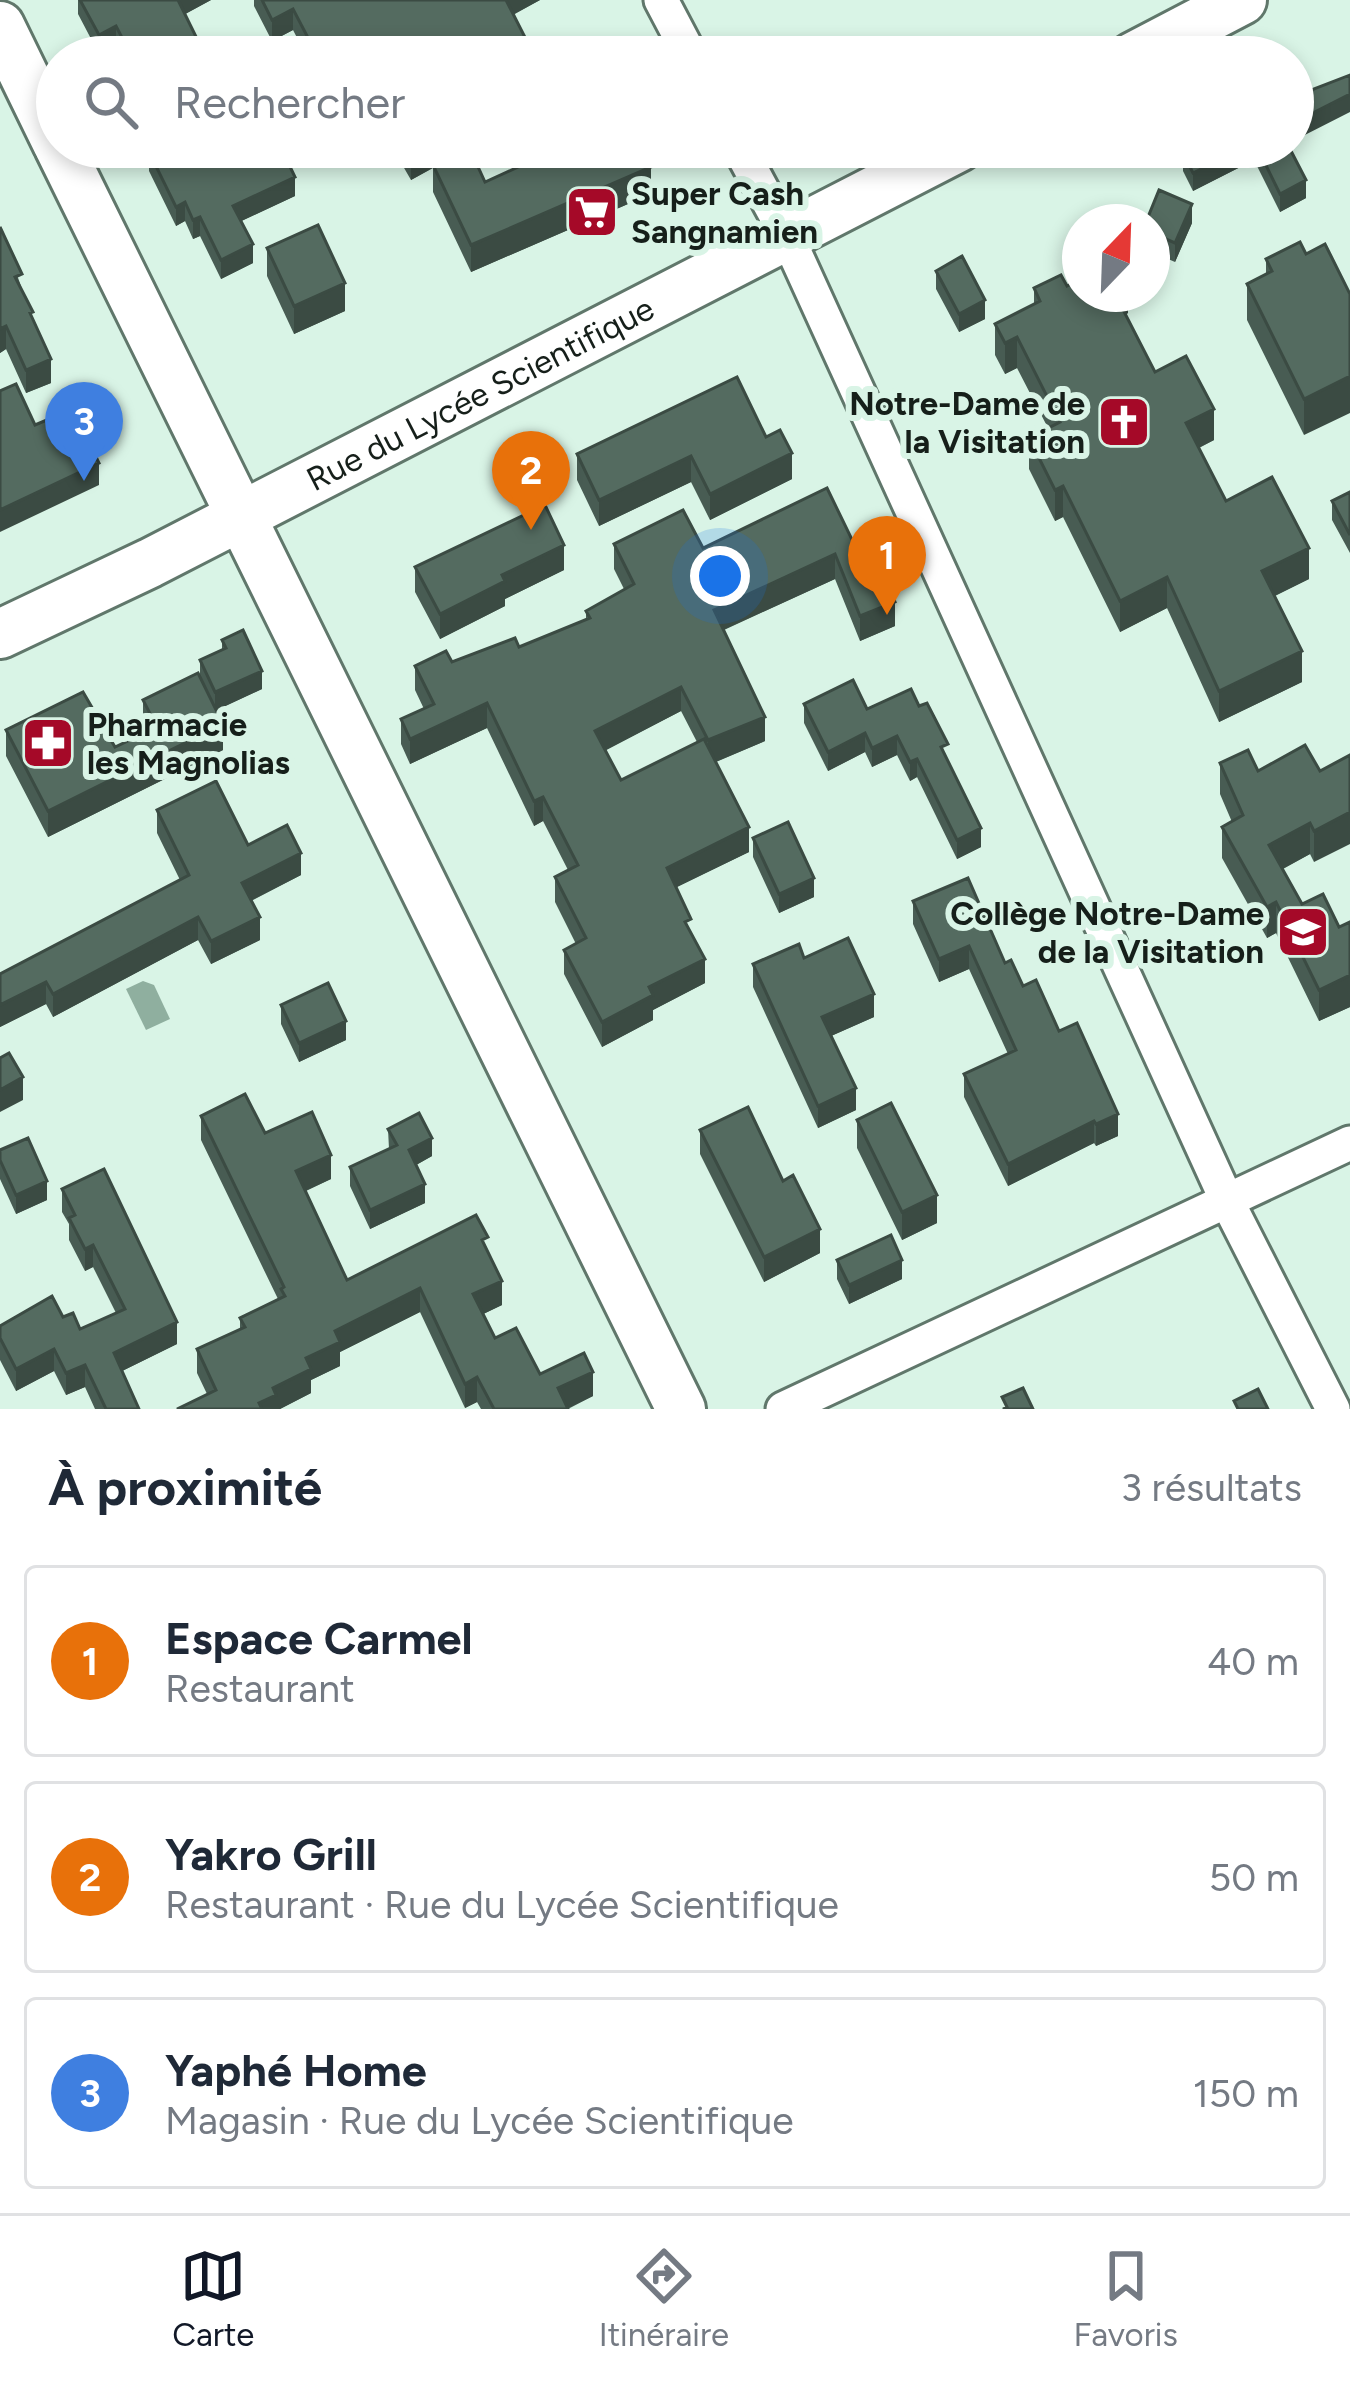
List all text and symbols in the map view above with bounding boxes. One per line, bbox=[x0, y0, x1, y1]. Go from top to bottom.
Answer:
search box bbox=[36, 36, 1314, 168]
icon: search bbox=[78, 69, 144, 135]
text: Rechercher bbox=[174, 75, 405, 129]
place label: Super Cash Sangnamien bbox=[631, 174, 818, 251]
supermarket icon: Super Cash Sangnamien bbox=[564, 184, 620, 240]
north arrow bbox=[1062, 204, 1170, 312]
street label: Rue du Lycée Scientifique bbox=[300, 288, 660, 499]
pin: 3 bbox=[45, 382, 123, 481]
place label: Notre-Dame de la Visitation bbox=[849, 384, 1085, 461]
church icon: Notre-Dame de la Visitation bbox=[1096, 394, 1152, 450]
pin: 2 bbox=[492, 431, 570, 530]
pin: 1 bbox=[848, 516, 926, 615]
your location bbox=[690, 546, 750, 606]
place label: Pharmacie les Magnolias bbox=[87, 705, 290, 782]
pharmacy icon: Pharmacie les Magnolias bbox=[20, 715, 76, 771]
place label: Collège Notre-Dame de la Visitation bbox=[950, 894, 1264, 971]
school or university icon: Collège Notre-Dame de la Visitation bbox=[1275, 904, 1331, 960]
text: À proximité bbox=[48, 1457, 322, 1518]
text: 3 résultats bbox=[1121, 1464, 1302, 1511]
text: Espace Carmel bbox=[165, 1611, 473, 1665]
text: 1 bbox=[82, 1638, 98, 1685]
text: 40 m bbox=[1207, 1638, 1299, 1685]
text: Restaurant bbox=[165, 1665, 355, 1712]
text: Yakro Grill bbox=[165, 1827, 377, 1881]
text: 2 bbox=[79, 1854, 101, 1901]
text: 50 m bbox=[1209, 1854, 1299, 1901]
text: Restaurant · Rue du Lycée Scientifique bbox=[165, 1881, 839, 1928]
text: Yaphé Home bbox=[165, 2043, 427, 2097]
text: 3 bbox=[79, 2070, 101, 2117]
text: 150 m bbox=[1193, 2070, 1299, 2117]
text: Magasin · Rue du Lycée Scientifique bbox=[165, 2097, 794, 2144]
tab: Carte bbox=[172, 2243, 254, 2354]
tab: Itinéraire bbox=[599, 2243, 729, 2354]
tab: Favoris bbox=[1073, 2243, 1178, 2354]

